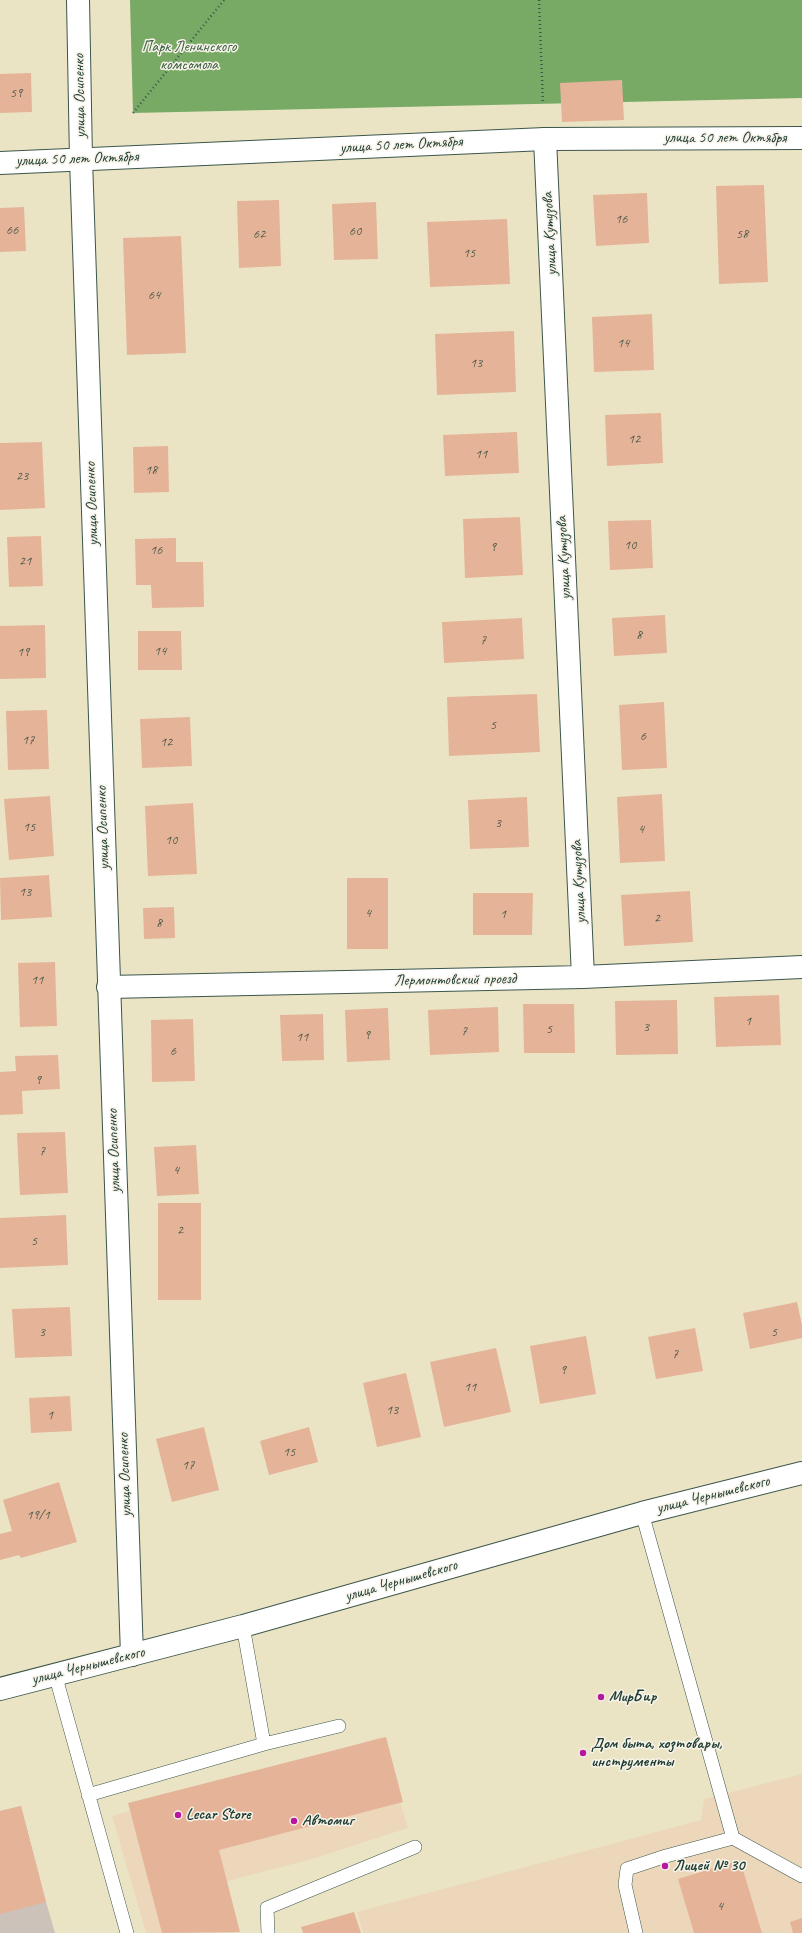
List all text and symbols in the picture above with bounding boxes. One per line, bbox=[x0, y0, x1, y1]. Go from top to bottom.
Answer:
park label: Парк Ленинского комсомола bbox=[142, 37, 236, 75]
street label: улица Осипенко bbox=[70, 54, 90, 138]
house number: 59 bbox=[10, 85, 22, 101]
street label: улица 50 лет Октября bbox=[664, 128, 786, 148]
street label: улица 50 лет Октября bbox=[339, 132, 463, 158]
street label: улица 50 лет Октября bbox=[15, 147, 139, 171]
street label: улица Кутузова bbox=[538, 192, 562, 276]
house number: 16 bbox=[615, 211, 627, 227]
house number: 66 bbox=[6, 222, 18, 238]
house number: 60 bbox=[349, 223, 361, 239]
house number: 62 bbox=[253, 226, 265, 242]
house number: 58 bbox=[736, 226, 748, 242]
house number: 15 bbox=[463, 245, 475, 261]
house number: 64 bbox=[148, 287, 160, 303]
house number: 14 bbox=[617, 335, 629, 351]
house number: 13 bbox=[470, 355, 482, 371]
house number: 12 bbox=[628, 431, 640, 447]
house number: 11 bbox=[475, 446, 487, 462]
street label: улица Осипенко bbox=[81, 462, 103, 546]
house number: 18 bbox=[145, 462, 157, 478]
house number: 23 bbox=[16, 468, 28, 484]
street label: улица Кутузова bbox=[552, 516, 576, 600]
house number: 10 bbox=[624, 537, 636, 553]
house number: 9 bbox=[490, 539, 496, 555]
house number: 16 bbox=[150, 542, 162, 558]
house number: 21 bbox=[19, 553, 31, 569]
house number: 8 bbox=[636, 627, 642, 643]
house number: 7 bbox=[480, 632, 486, 648]
house number: 14 bbox=[154, 643, 166, 659]
house number: 19 bbox=[17, 644, 29, 660]
house number: 5 bbox=[490, 717, 496, 733]
house number: 6 bbox=[640, 728, 646, 744]
house number: 17 bbox=[22, 732, 34, 748]
house number: 12 bbox=[160, 734, 172, 750]
street label: улица Осипенко bbox=[92, 786, 114, 870]
house number: 3 bbox=[495, 815, 501, 831]
house number: 15 bbox=[23, 819, 35, 835]
house number: 4 bbox=[638, 821, 644, 837]
house number: 10 bbox=[165, 832, 177, 848]
street label: улица Кутузова bbox=[567, 840, 591, 924]
house number: 13 bbox=[19, 884, 31, 900]
house number: 4 bbox=[365, 905, 371, 921]
house number: 1 bbox=[500, 906, 506, 922]
house number: 2 bbox=[654, 910, 660, 926]
house number: 8 bbox=[156, 915, 162, 931]
street label: Лермонтовский проезд bbox=[394, 969, 516, 991]
house number: 11 bbox=[31, 972, 43, 988]
house number: 1 bbox=[745, 1013, 751, 1029]
house number: 3 bbox=[643, 1019, 649, 1035]
house number: 5 bbox=[546, 1021, 552, 1037]
house number: 7 bbox=[461, 1023, 467, 1039]
house number: 9 bbox=[364, 1027, 370, 1043]
house number: 11 bbox=[296, 1029, 308, 1045]
house number: 6 bbox=[170, 1043, 176, 1059]
house number: 9 bbox=[35, 1072, 41, 1088]
street label: улица Осипенко bbox=[103, 1109, 125, 1193]
house number: 7 bbox=[39, 1143, 45, 1159]
house number: 4 bbox=[173, 1162, 179, 1178]
house number: 2 bbox=[177, 1222, 183, 1238]
house number: 5 bbox=[31, 1233, 37, 1249]
house number: 3 bbox=[39, 1324, 45, 1340]
house number: 5 bbox=[771, 1324, 777, 1340]
house number: 7 bbox=[672, 1346, 678, 1362]
house number: 9 bbox=[560, 1362, 566, 1378]
house number: 11 bbox=[464, 1379, 476, 1395]
house number: 13 bbox=[386, 1402, 398, 1418]
house number: 1 bbox=[47, 1407, 53, 1423]
street label: улица Осипенко bbox=[114, 1433, 136, 1517]
house number: 15 bbox=[283, 1444, 295, 1460]
house number: 17 bbox=[182, 1457, 194, 1473]
street label: улица Чернышевского bbox=[654, 1472, 772, 1518]
house number: 19/1 bbox=[26, 1507, 50, 1523]
street label: улица Чернышевского bbox=[343, 1556, 459, 1606]
street label: улица Чернышевского bbox=[29, 1643, 147, 1689]
place label: МирБир bbox=[609, 1687, 656, 1707]
marker: МирБир bbox=[596, 1692, 606, 1702]
place label: Дом быта, хозтовары, инструменты bbox=[591, 1734, 722, 1772]
marker: Дом быта, хозтовары, инструменты bbox=[578, 1748, 588, 1758]
place label: Lecar Store bbox=[186, 1805, 251, 1825]
marker: Lecar Store bbox=[173, 1810, 183, 1820]
place label: Автомиг bbox=[302, 1811, 354, 1831]
marker: Автомиг bbox=[289, 1816, 299, 1826]
place label: Лицей № 30 bbox=[673, 1856, 744, 1876]
marker: Лицей № 30 bbox=[660, 1861, 670, 1871]
house number: 4 bbox=[717, 1898, 723, 1914]

